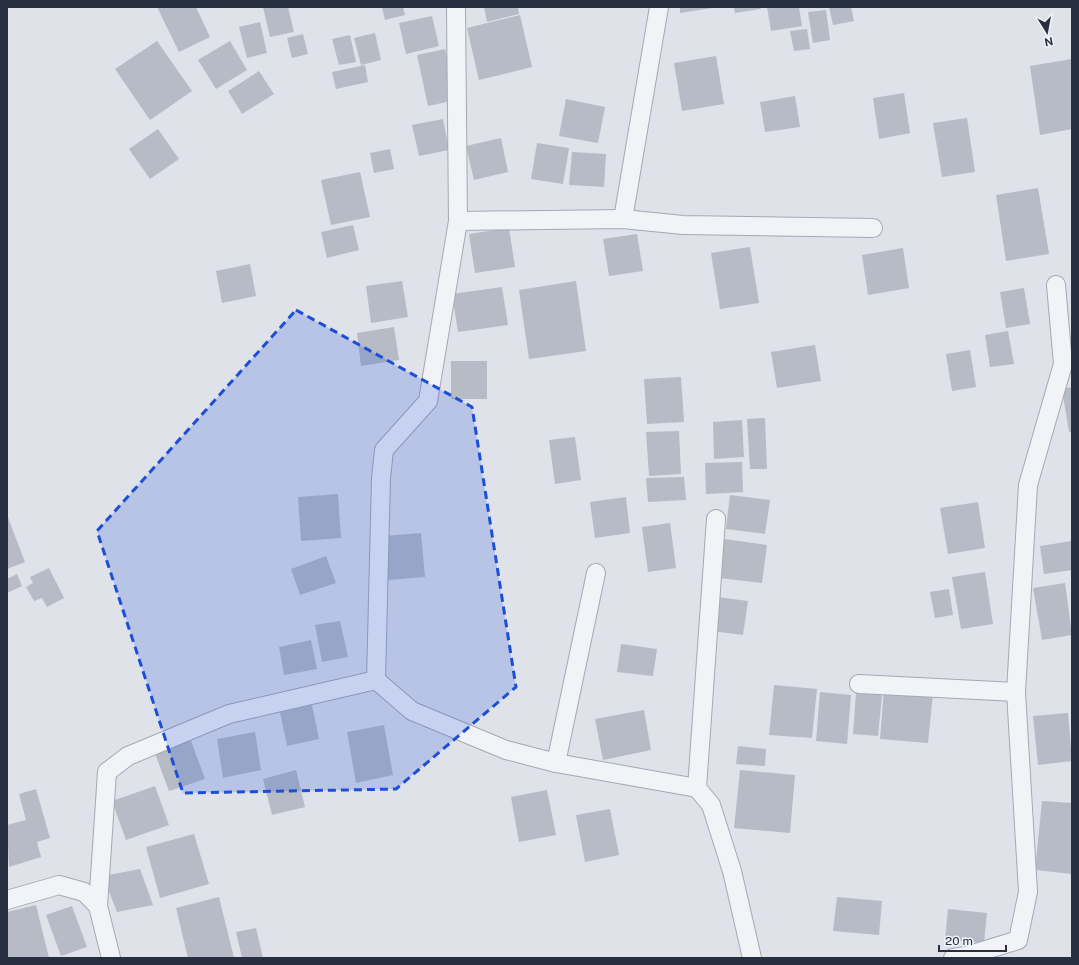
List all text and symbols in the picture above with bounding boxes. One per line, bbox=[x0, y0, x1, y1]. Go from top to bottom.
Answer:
north arrow bbox=[1027, 12, 1067, 52]
text: N bbox=[1044, 35, 1054, 49]
scale bar bbox=[939, 927, 1006, 953]
text: 20 m bbox=[945, 934, 973, 948]

